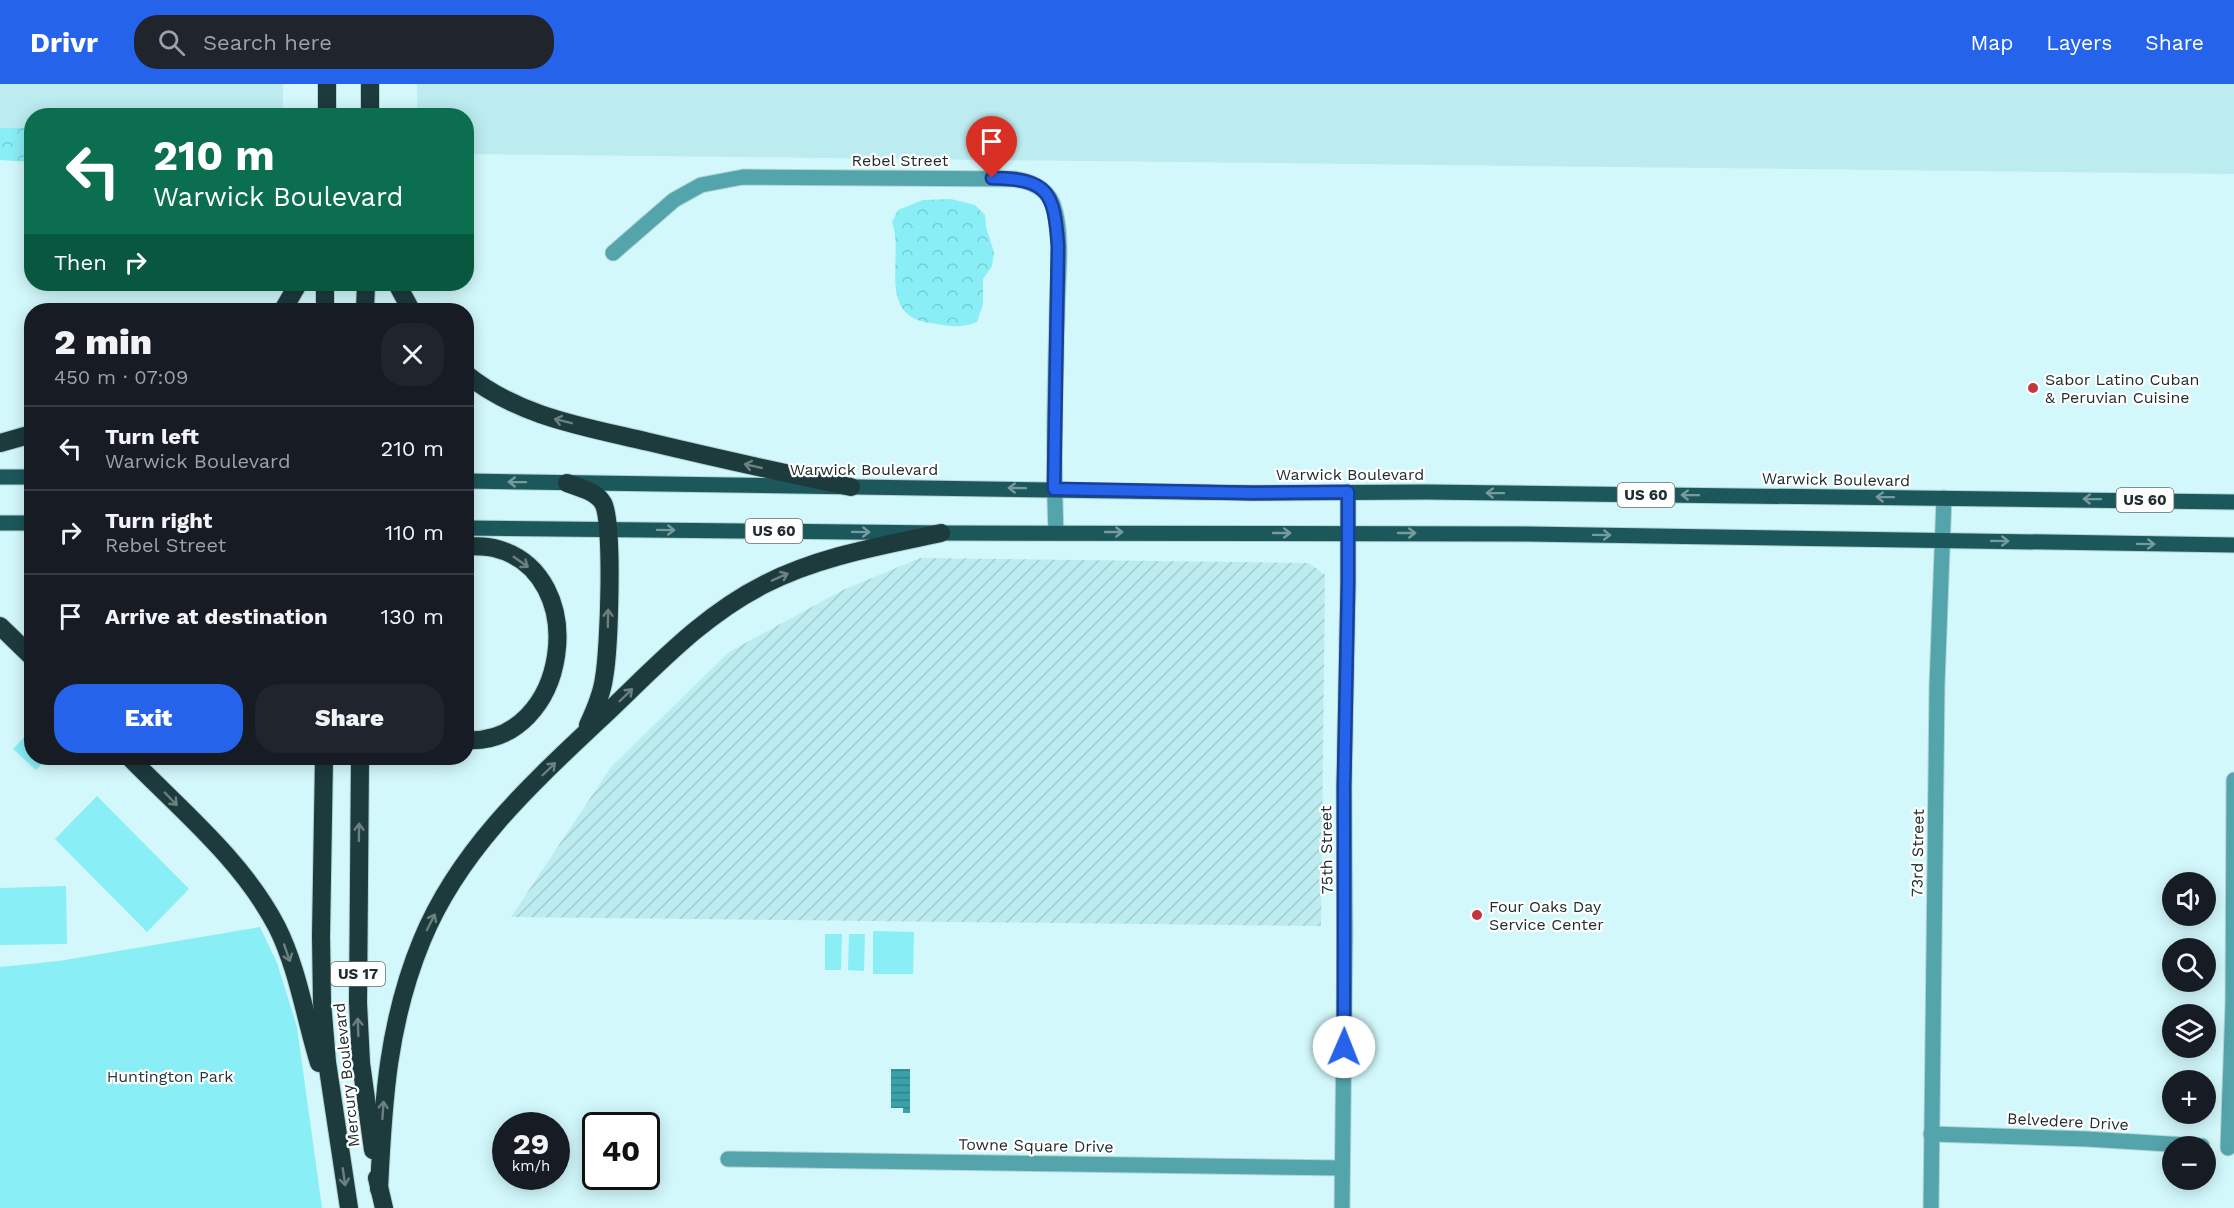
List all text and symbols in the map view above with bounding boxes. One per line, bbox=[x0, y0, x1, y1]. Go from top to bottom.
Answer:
search box bbox=[134, 15, 554, 69]
text: Drivr bbox=[30, 26, 98, 59]
icon: search bbox=[155, 26, 188, 59]
text: Search here bbox=[203, 30, 332, 55]
text: Map bbox=[1970, 30, 2013, 55]
text: Layers bbox=[2046, 30, 2112, 55]
text: Share bbox=[2145, 30, 2204, 55]
pin bbox=[966, 116, 1017, 178]
icon: arrive bbox=[975, 125, 1008, 158]
text: 210 m bbox=[153, 131, 275, 180]
icon: left bbox=[54, 132, 132, 210]
street label: Rebel Street bbox=[852, 151, 949, 170]
text: Warwick Boulevard bbox=[153, 181, 403, 213]
icon: right bbox=[119, 246, 152, 279]
text: Then bbox=[54, 250, 107, 275]
text: 2 min bbox=[54, 321, 152, 363]
button: close bbox=[381, 323, 444, 386]
text: 450 m · 07:09 bbox=[54, 365, 188, 389]
place label: Sabor Latino Cuban & Peruvian Cuisine bbox=[2045, 370, 2199, 407]
marker: Sabor Latino Cuban & Peruvian Cuisine bbox=[2026, 381, 2040, 395]
one-way arrow bbox=[554, 415, 573, 427]
text: Turn left bbox=[105, 424, 199, 449]
icon: left bbox=[54, 432, 87, 465]
text: 210 m bbox=[380, 436, 444, 461]
text: Warwick Boulevard bbox=[105, 449, 290, 473]
one-way arrow bbox=[743, 459, 762, 471]
street label: Warwick Boulevard bbox=[790, 460, 938, 479]
street label: Warwick Boulevard bbox=[1276, 465, 1424, 484]
street label: Warwick Boulevard bbox=[1762, 469, 1910, 490]
one-way arrow bbox=[508, 476, 527, 488]
one-way arrow bbox=[1007, 483, 1027, 494]
road number: US 60 bbox=[1618, 483, 1674, 507]
one-way arrow bbox=[1486, 487, 1506, 499]
road number: US 60 bbox=[2116, 488, 2174, 512]
one-way arrow bbox=[1681, 489, 1701, 501]
one-way arrow bbox=[1876, 491, 1896, 503]
one-way arrow bbox=[2082, 493, 2102, 505]
text: Turn right bbox=[105, 508, 212, 533]
icon: right bbox=[54, 516, 87, 549]
road number: US 60 bbox=[746, 519, 802, 543]
text: 110 m bbox=[385, 520, 444, 545]
one-way arrow bbox=[656, 524, 676, 536]
one-way arrow bbox=[851, 526, 871, 538]
one-way arrow bbox=[1104, 526, 1124, 538]
one-way arrow bbox=[1271, 527, 1291, 539]
one-way arrow bbox=[1396, 527, 1416, 539]
one-way arrow bbox=[1591, 529, 1611, 541]
text: Rebel Street bbox=[105, 533, 226, 557]
one-way arrow bbox=[1989, 536, 2009, 547]
one-way arrow bbox=[2135, 538, 2155, 550]
one-way arrow bbox=[513, 556, 529, 568]
one-way arrow bbox=[770, 571, 788, 583]
icon: arrive bbox=[54, 600, 87, 633]
text: Arrive at destination bbox=[105, 604, 328, 629]
text: 130 m bbox=[380, 604, 444, 629]
one-way arrow bbox=[602, 608, 614, 628]
button: Exit bbox=[54, 684, 243, 753]
button: Share bbox=[255, 684, 444, 753]
one-way arrow bbox=[618, 688, 633, 702]
one-way arrow bbox=[542, 761, 557, 776]
one-way arrow bbox=[163, 792, 178, 807]
street label: 75th Street bbox=[1316, 805, 1337, 894]
street label: 73rd Street bbox=[1907, 808, 1928, 897]
one-way arrow bbox=[353, 822, 365, 842]
map controls bbox=[2162, 872, 2216, 1190]
button: sound bbox=[2162, 872, 2216, 926]
place label: Four Oaks Day Service Center bbox=[1489, 897, 1604, 934]
marker: Four Oaks Day Service Center bbox=[1470, 908, 1484, 922]
one-way arrow bbox=[426, 913, 437, 931]
button: search bbox=[2162, 938, 2216, 992]
one-way arrow bbox=[283, 943, 294, 962]
road number: US 17 bbox=[331, 962, 385, 986]
street label: Mercury Boulevard bbox=[329, 1002, 364, 1148]
button: layers bbox=[2162, 1004, 2216, 1058]
position arrow bbox=[1312, 1015, 1376, 1079]
one-way arrow bbox=[353, 1017, 364, 1037]
park label: Huntington Park bbox=[107, 1067, 233, 1086]
button: + bbox=[2162, 1070, 2216, 1124]
one-way arrow bbox=[378, 1100, 389, 1120]
street label: Belvedere Drive bbox=[2007, 1109, 2129, 1134]
speed limit sign: 40 bbox=[582, 1112, 660, 1190]
text: 29 bbox=[513, 1126, 549, 1161]
street label: Towne Square Drive bbox=[958, 1135, 1114, 1156]
button: − bbox=[2162, 1136, 2216, 1190]
text: km/h bbox=[512, 1157, 550, 1175]
one-way arrow bbox=[338, 1167, 349, 1187]

